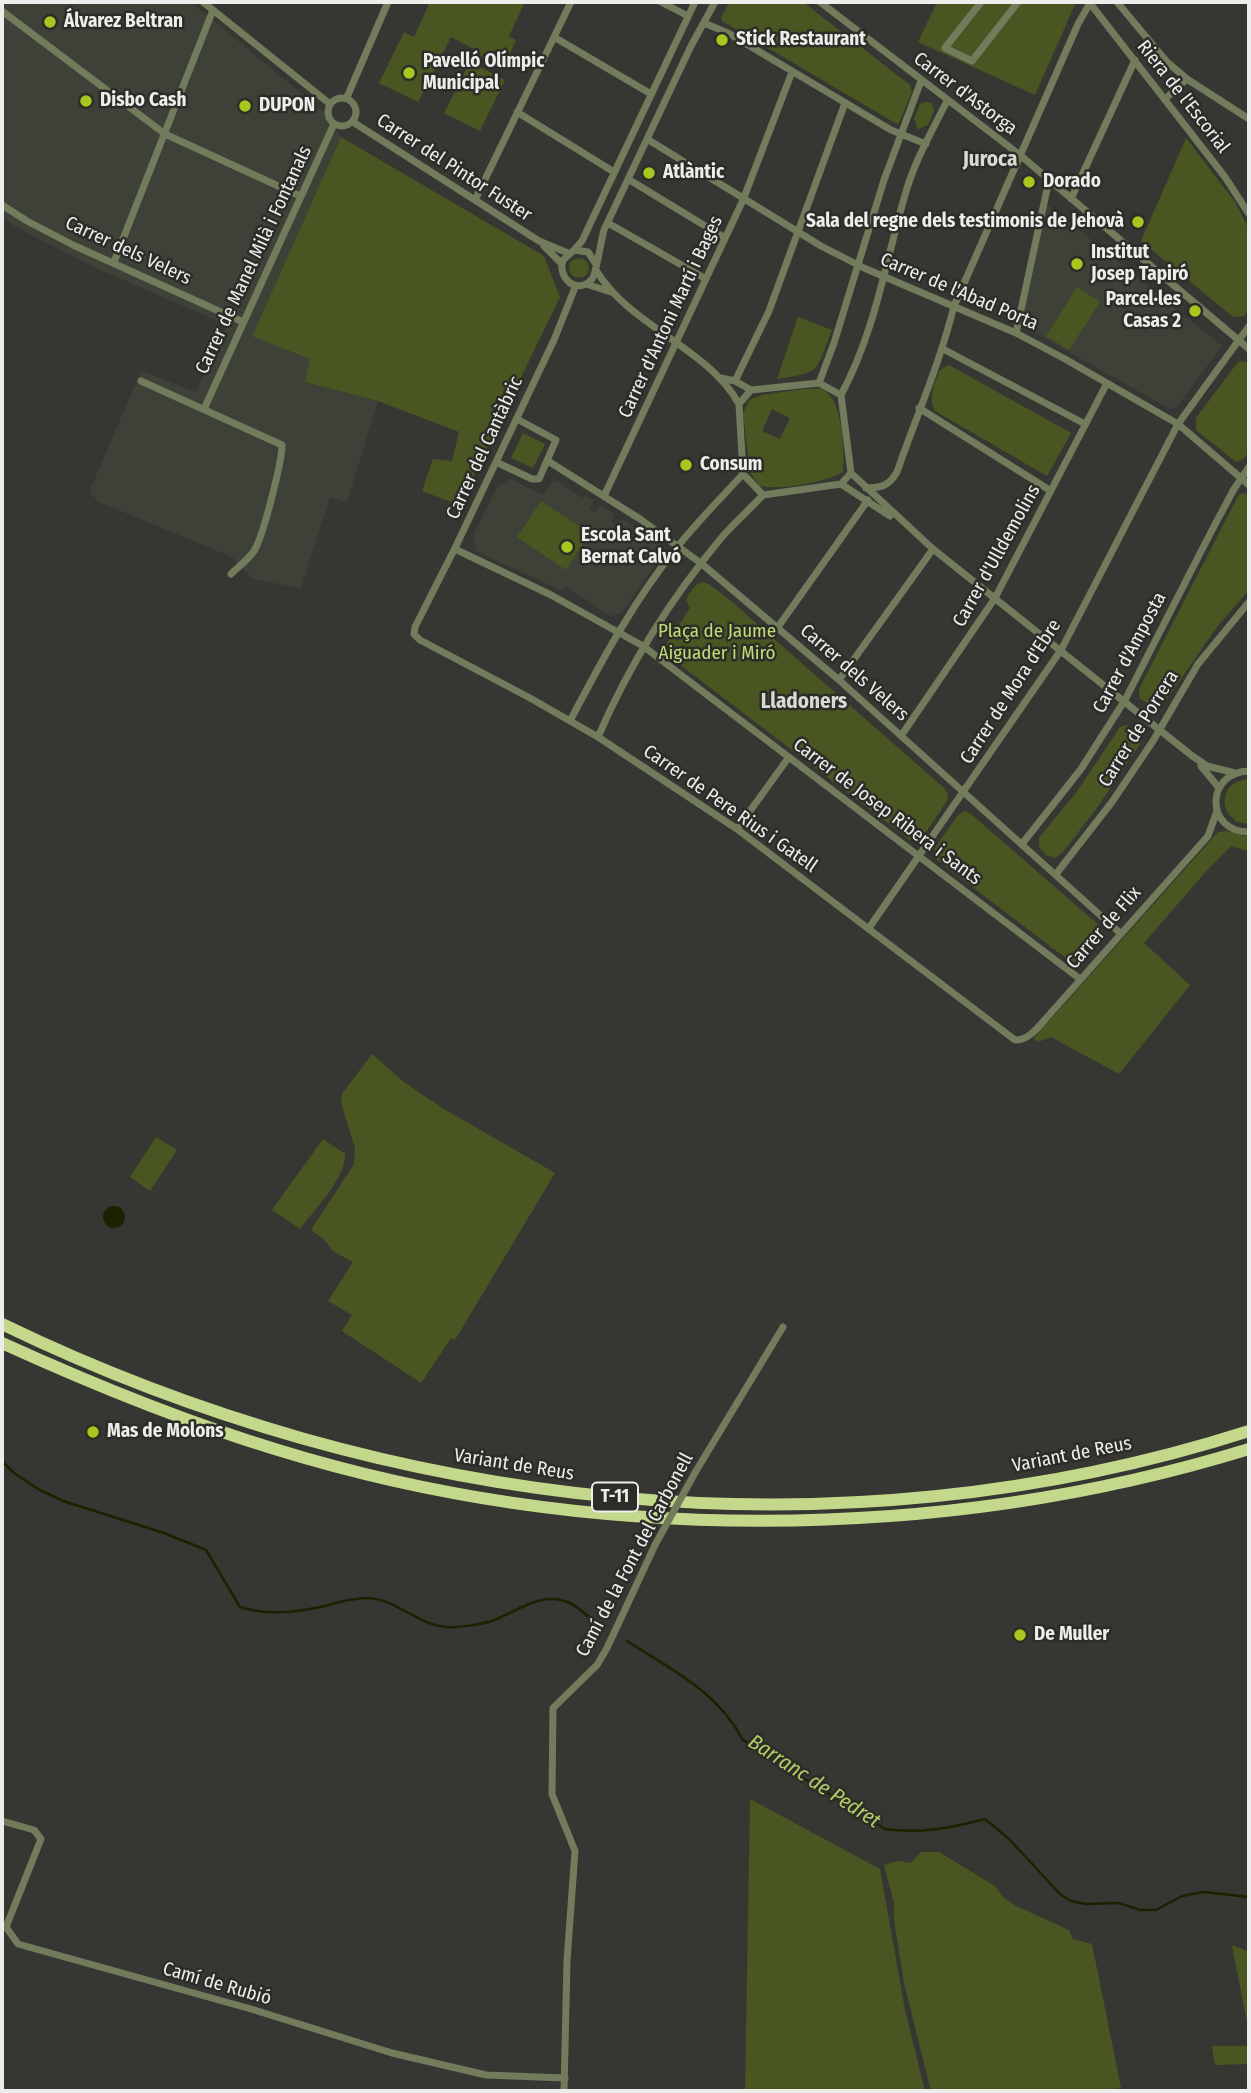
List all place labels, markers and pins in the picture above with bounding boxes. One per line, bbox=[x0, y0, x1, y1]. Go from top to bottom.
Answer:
place label: Álvarez Beltran bbox=[64, 11, 183, 33]
marker: Álvarez Beltran bbox=[42, 14, 58, 30]
place label: Stick Restaurant bbox=[736, 29, 866, 51]
marker: Stick Restaurant bbox=[714, 32, 730, 48]
place label: Pavelló Olímpic Municipal bbox=[423, 51, 544, 95]
marker: Pavelló Olímpic Municipal bbox=[401, 65, 417, 81]
place label: Disbo Cash bbox=[100, 90, 186, 112]
marker: Disbo Cash bbox=[78, 93, 94, 109]
place label: DUPON bbox=[259, 95, 315, 117]
marker: DUPON bbox=[237, 98, 253, 114]
place label: Atlàntic bbox=[663, 162, 724, 184]
marker: Atlàntic bbox=[641, 165, 657, 181]
place label: Dorado bbox=[1043, 171, 1101, 193]
marker: Dorado bbox=[1021, 174, 1037, 190]
place label: Sala del regne dels testimonis de Jehovà bbox=[806, 211, 1124, 233]
marker: Sala del regne dels testimonis de Jehovà bbox=[1130, 214, 1146, 230]
place label: Institut Josep Tapiró bbox=[1091, 242, 1188, 286]
marker: Institut Josep Tapiró bbox=[1069, 256, 1085, 272]
place label: Parcel·les Casas 2 bbox=[1106, 289, 1181, 333]
marker: Parcel·les Casas 2 bbox=[1187, 303, 1203, 319]
place label: Consum bbox=[700, 454, 762, 476]
marker: Consum bbox=[678, 457, 694, 473]
place label: Escola Sant Bernat Calvó bbox=[581, 525, 681, 569]
marker: Escola Sant Bernat Calvó bbox=[559, 539, 575, 555]
place label: Mas de Molons bbox=[107, 1421, 224, 1443]
marker: Mas de Molons bbox=[85, 1424, 101, 1440]
place label: De Muller bbox=[1034, 1624, 1109, 1646]
marker: De Muller bbox=[1012, 1627, 1028, 1643]

